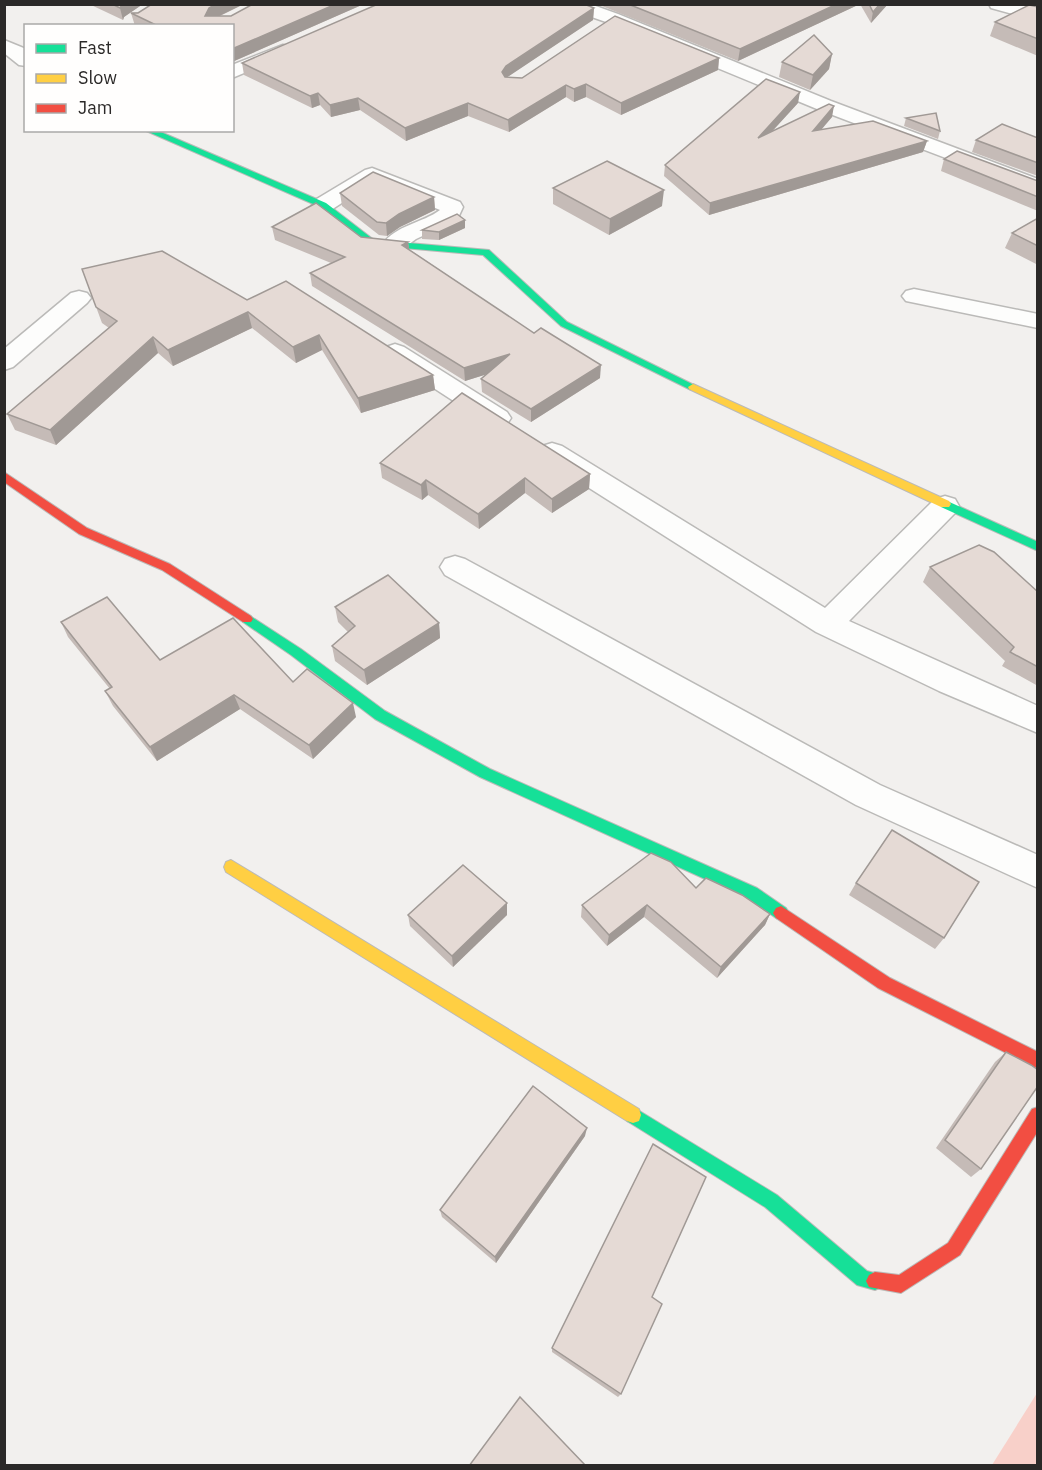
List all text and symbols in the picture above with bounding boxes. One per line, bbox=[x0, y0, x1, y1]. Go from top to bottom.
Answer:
legend bbox=[24, 24, 234, 132]
text: Fast bbox=[78, 36, 112, 59]
text: Slow bbox=[78, 66, 117, 89]
text: Jam bbox=[78, 96, 113, 119]

